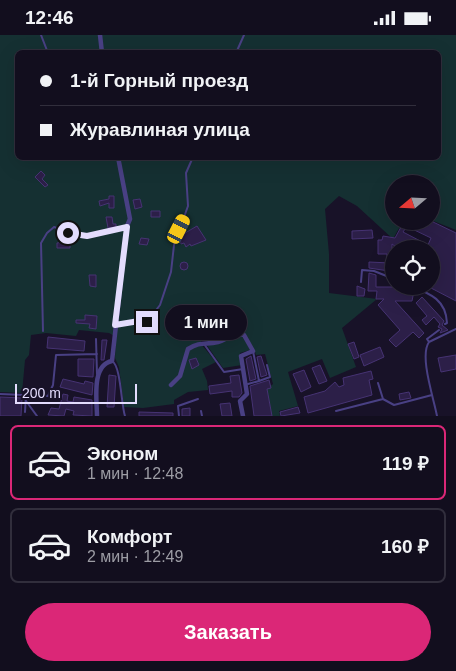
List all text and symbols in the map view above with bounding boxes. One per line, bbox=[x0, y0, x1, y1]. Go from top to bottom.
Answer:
text: 12:46 bbox=[25, 7, 74, 28]
text: 1-й Горный проезд bbox=[70, 70, 248, 91]
text: Журавлиная улица bbox=[70, 119, 250, 140]
north arrow bbox=[385, 175, 440, 230]
map controls bbox=[385, 175, 440, 295]
car bbox=[165, 212, 192, 246]
route start bbox=[57, 222, 79, 244]
button: locate bbox=[385, 240, 440, 295]
callout: 1 мин bbox=[164, 305, 247, 339]
route end bbox=[136, 311, 158, 333]
text: 1 мин bbox=[184, 314, 228, 331]
scale bar bbox=[15, 381, 138, 404]
text: 200 m bbox=[22, 385, 61, 401]
icon: car bbox=[27, 440, 72, 485]
text: Эконом bbox=[87, 443, 158, 464]
text: 119 ₽ bbox=[382, 453, 429, 474]
text: 1 мин · 12:48 bbox=[87, 465, 183, 482]
icon: car bbox=[27, 523, 72, 568]
text: Комфорт bbox=[87, 526, 172, 547]
text: 160 ₽ bbox=[381, 536, 429, 557]
text: 2 мин · 12:49 bbox=[87, 548, 183, 565]
button: Заказать bbox=[25, 603, 431, 661]

